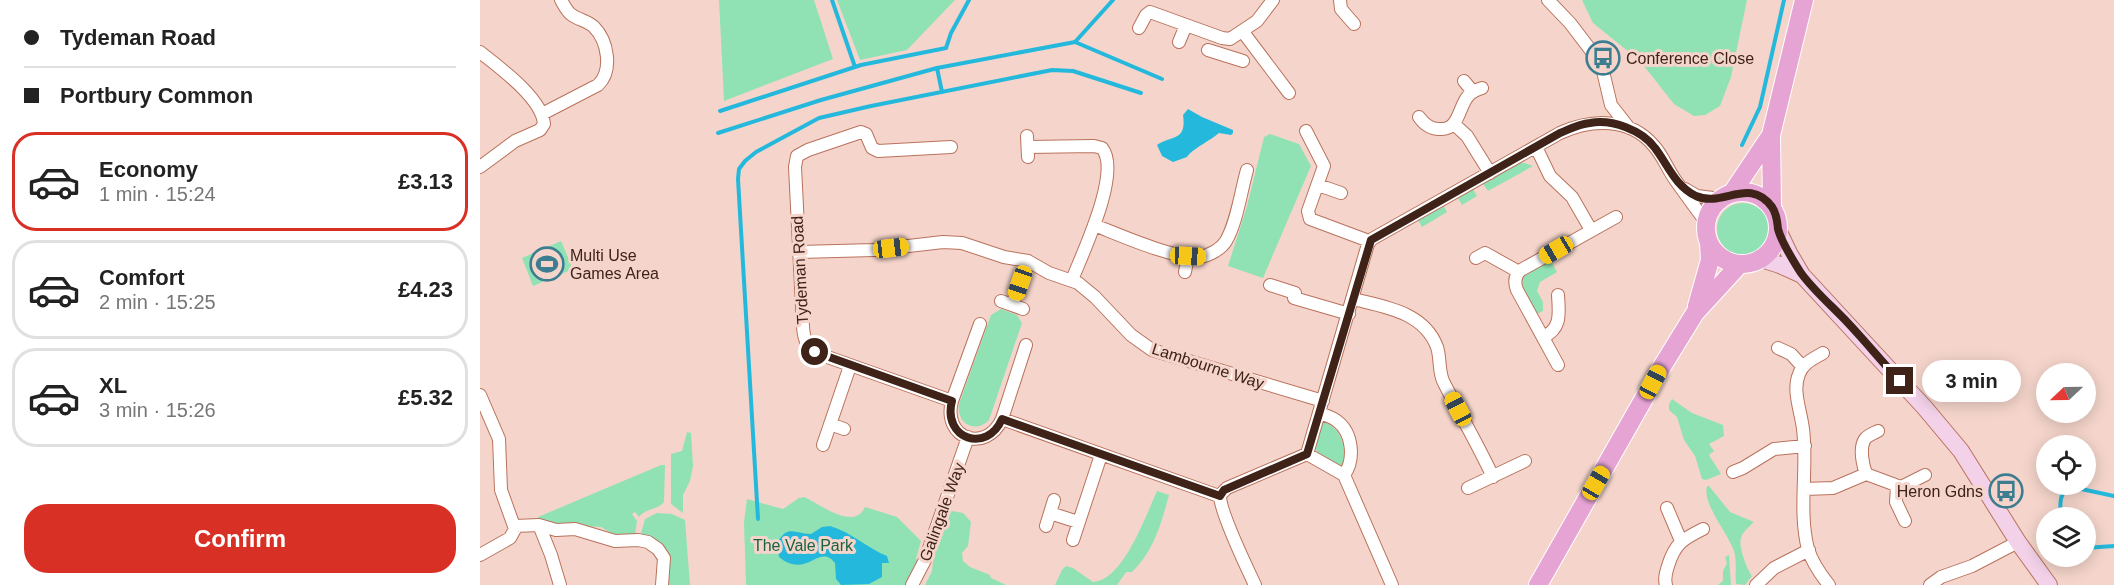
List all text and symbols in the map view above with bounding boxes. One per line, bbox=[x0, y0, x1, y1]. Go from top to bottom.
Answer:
text: Tydeman Road bbox=[60, 25, 216, 50]
bus stop icon: Conference Close bbox=[1585, 40, 1621, 76]
place label: Conference Close bbox=[1626, 50, 1754, 67]
text: Portbury Common bbox=[60, 83, 253, 108]
icon: car bbox=[27, 155, 81, 209]
text: Economy bbox=[99, 157, 198, 182]
text: £3.13 bbox=[398, 169, 453, 194]
text: 1 min · 15:24 bbox=[99, 183, 216, 205]
street label: Tydeman Road bbox=[789, 215, 811, 325]
car bbox=[1536, 233, 1576, 267]
car bbox=[872, 237, 910, 259]
sports icon: Multi Use Games Area bbox=[529, 246, 565, 282]
car bbox=[1170, 246, 1206, 266]
place label: Multi Use Games Area bbox=[570, 247, 659, 282]
icon: car bbox=[27, 263, 81, 317]
car bbox=[1006, 263, 1034, 303]
text: Comfort bbox=[99, 265, 185, 290]
text: £4.23 bbox=[398, 277, 453, 302]
text: 2 min · 15:25 bbox=[99, 291, 216, 313]
route start bbox=[801, 338, 828, 365]
street label: Lambourne Way bbox=[1150, 340, 1266, 392]
callout: 3 min bbox=[1921, 360, 2020, 402]
car bbox=[1637, 362, 1669, 402]
north arrow bbox=[2036, 363, 2096, 423]
map controls bbox=[2036, 363, 2096, 567]
route end bbox=[1886, 367, 1913, 394]
text: 3 min bbox=[1945, 370, 1998, 392]
icon: car bbox=[27, 371, 81, 425]
text: XL bbox=[99, 373, 127, 398]
text: £5.32 bbox=[398, 385, 453, 410]
car bbox=[1442, 389, 1474, 429]
text: 3 min · 15:26 bbox=[99, 399, 216, 421]
button: locate bbox=[2036, 435, 2096, 495]
street label: Galingale Way bbox=[916, 460, 968, 564]
car bbox=[1579, 463, 1613, 503]
bus stop icon: Heron Gdns bbox=[1988, 473, 2024, 509]
place label: Heron Gdns bbox=[1897, 483, 1983, 500]
button: Confirm bbox=[24, 504, 456, 573]
button: layers bbox=[2036, 507, 2096, 567]
park label: The Vale Park bbox=[753, 537, 854, 554]

